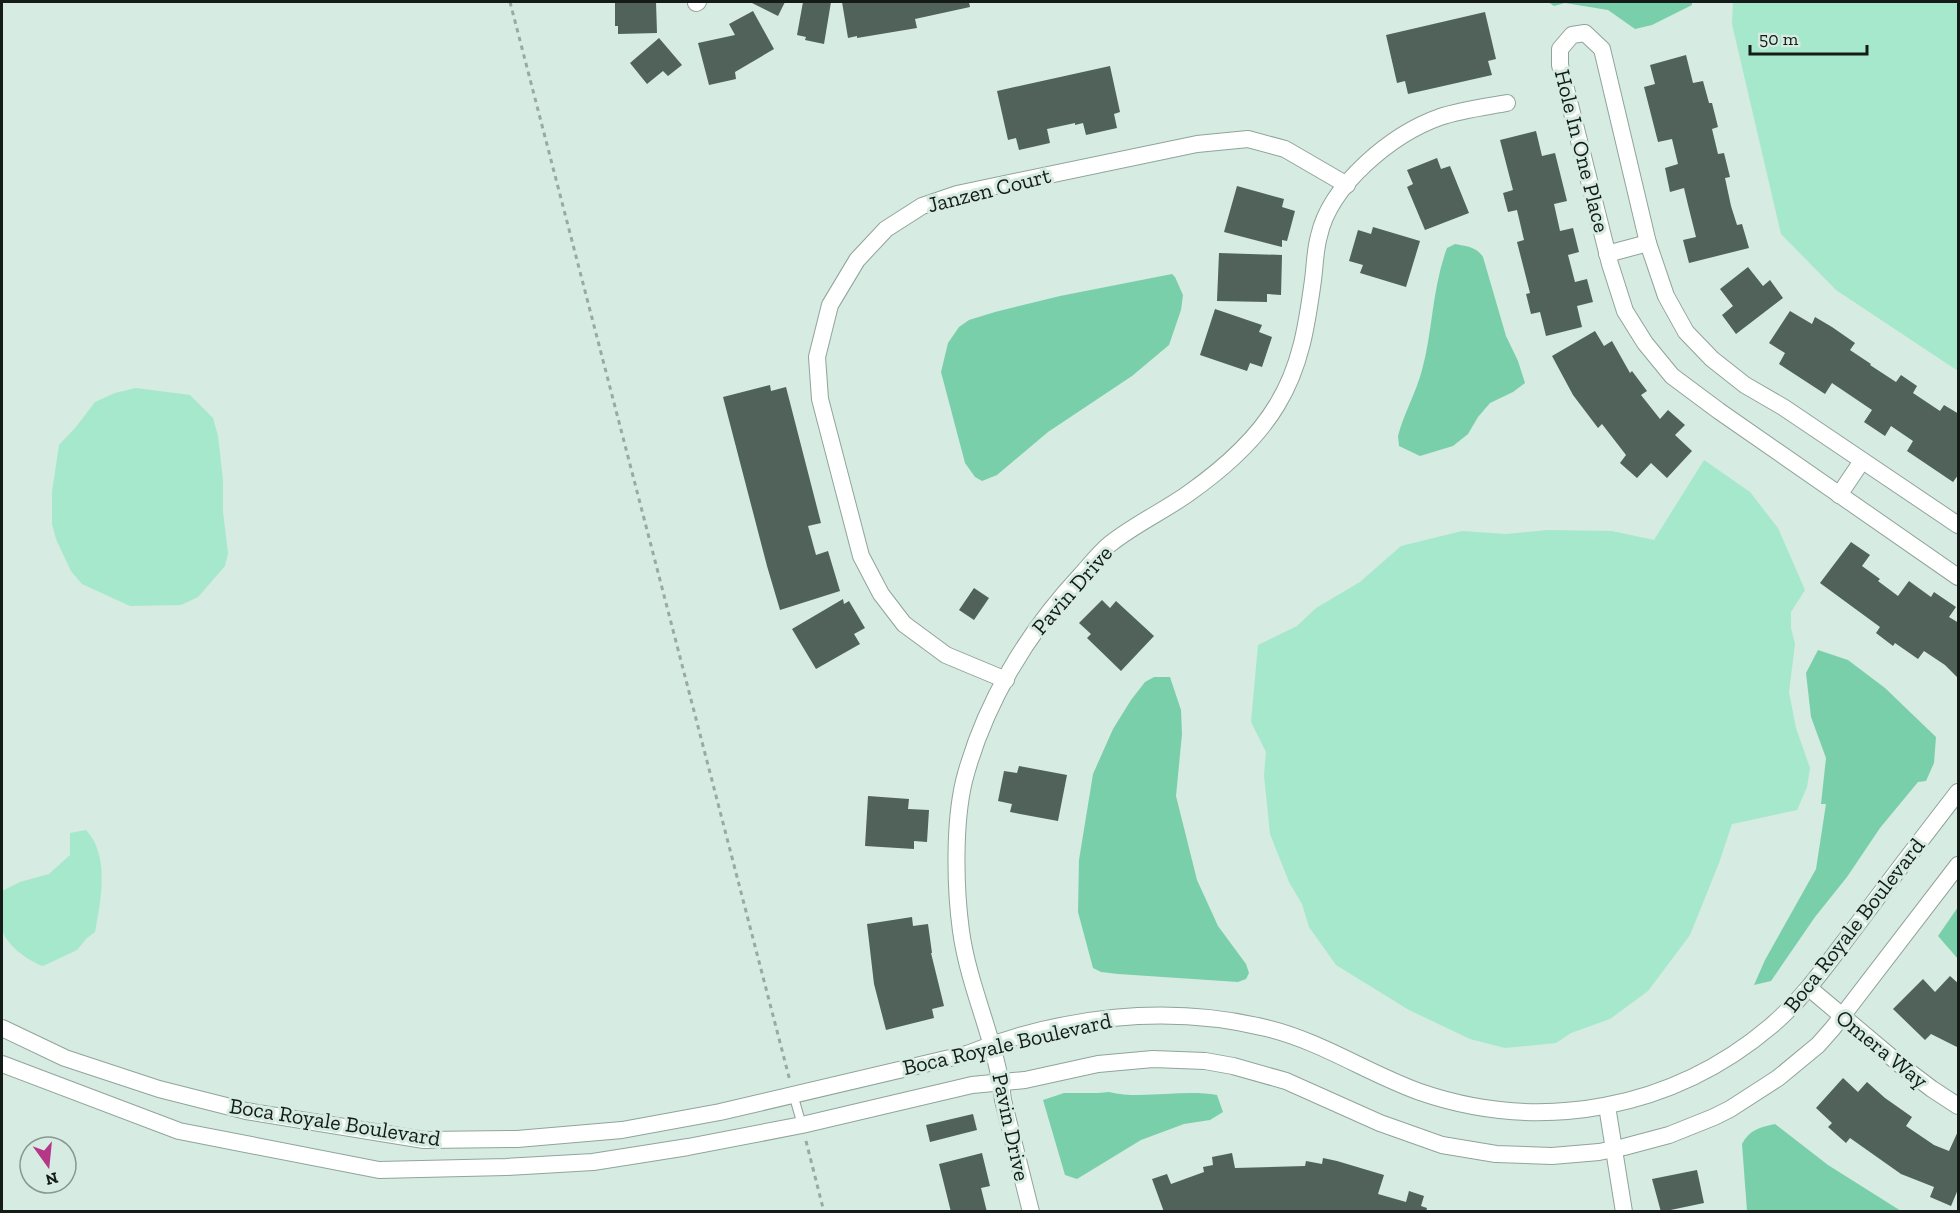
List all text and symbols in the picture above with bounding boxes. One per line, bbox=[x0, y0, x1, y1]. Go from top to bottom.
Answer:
scale bar bbox=[1750, 18, 1867, 56]
text: 50 m bbox=[1759, 28, 1799, 50]
street label: Hole In One Place bbox=[1549, 67, 1615, 235]
street label: Janzen Court bbox=[925, 161, 1054, 218]
street label: Pavin Drive bbox=[1026, 540, 1118, 640]
street label: Boca Royale Boulevard bbox=[1778, 833, 1930, 1017]
street label: Omera Way bbox=[1831, 1004, 1934, 1095]
street label: Boca Royale Boulevard bbox=[900, 1007, 1114, 1081]
street label: Pavin Drive bbox=[986, 1071, 1036, 1183]
street label: Boca Royale Boulevard bbox=[227, 1092, 443, 1152]
north arrow bbox=[18, 1135, 78, 1195]
text: N bbox=[43, 1168, 60, 1190]

